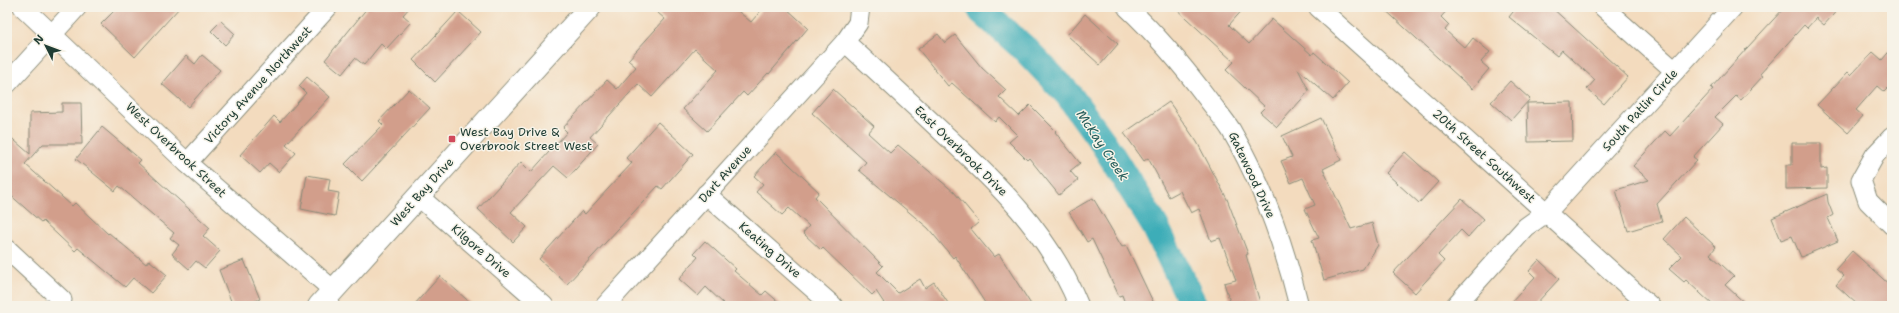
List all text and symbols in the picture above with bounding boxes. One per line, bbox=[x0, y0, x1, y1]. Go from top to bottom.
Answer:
street label: Victory Avenue Northwest bbox=[201, 23, 315, 147]
north arrow bbox=[26, 26, 66, 66]
text: N bbox=[30, 31, 48, 48]
street label: South Patlin Circle bbox=[1599, 65, 1681, 155]
street label: West Overbrook Street bbox=[122, 99, 230, 201]
street label: East Overbrook Drive bbox=[911, 102, 1011, 200]
street label: 20th Street Southwest bbox=[1429, 105, 1539, 207]
water label: McKay Creek bbox=[1073, 106, 1133, 184]
place label: West Bay Drive & Overbrook Street West bbox=[460, 124, 592, 154]
street label: Gatewood Drive bbox=[1225, 129, 1279, 221]
marker: West Bay Drive & Overbrook Street West bbox=[447, 134, 457, 144]
street label: Dart Avenue bbox=[695, 142, 755, 206]
street label: West Bay Drive bbox=[387, 154, 457, 230]
street label: Keating Drive bbox=[735, 218, 805, 282]
street label: Kilgore Drive bbox=[448, 221, 514, 281]

